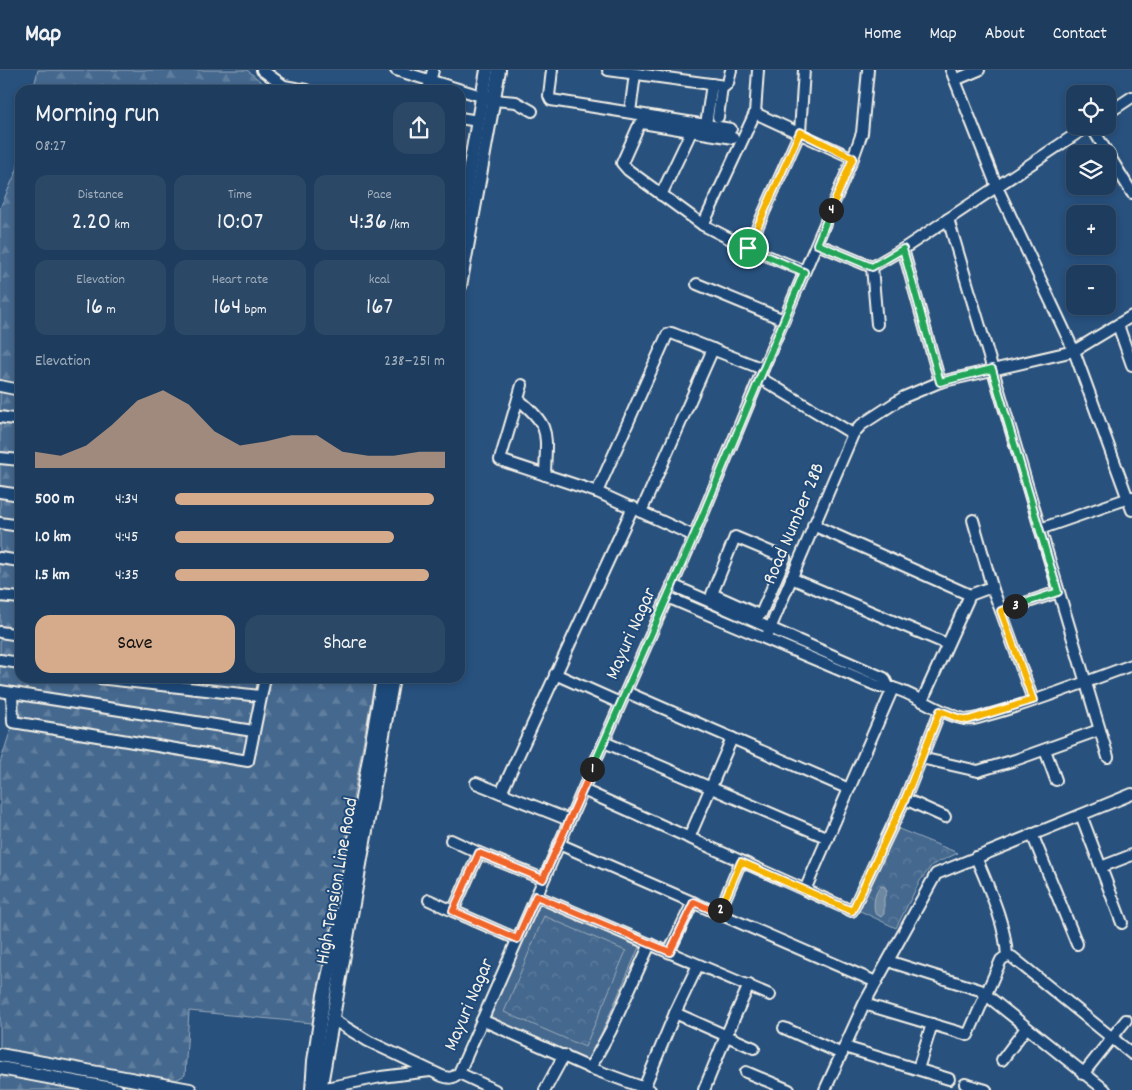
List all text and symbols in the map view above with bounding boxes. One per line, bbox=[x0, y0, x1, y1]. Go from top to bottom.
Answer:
text: Map bbox=[25, 18, 61, 52]
text: Home bbox=[864, 22, 901, 47]
text: Map bbox=[929, 22, 957, 47]
text: About bbox=[985, 22, 1025, 47]
text: Contact bbox=[1053, 22, 1107, 47]
map controls bbox=[1066, 85, 1116, 315]
button: locate bbox=[1066, 85, 1116, 135]
text: Morning run bbox=[35, 96, 159, 136]
button: share bbox=[393, 102, 445, 154]
text: 08:27 bbox=[35, 135, 66, 158]
button: layers bbox=[1066, 145, 1116, 195]
text: Distance bbox=[78, 185, 124, 205]
text: Time bbox=[228, 185, 252, 205]
text: Pace bbox=[367, 185, 392, 205]
pin: 4 bbox=[818, 198, 844, 222]
text: 4 bbox=[829, 200, 834, 220]
text: 2.20 bbox=[72, 205, 111, 241]
text: 10:07 bbox=[217, 205, 263, 241]
text: 4:36 bbox=[349, 205, 387, 241]
button: + bbox=[1066, 205, 1116, 255]
text: km bbox=[111, 215, 130, 235]
text: /km bbox=[387, 215, 410, 235]
pin bbox=[727, 227, 769, 269]
icon: arrive bbox=[734, 234, 762, 262]
button: − bbox=[1066, 265, 1116, 315]
text: Elevation bbox=[76, 270, 125, 290]
text: Heart rate bbox=[212, 270, 268, 290]
text: kcal bbox=[369, 270, 390, 290]
text: 16 bbox=[85, 290, 103, 326]
text: 164 bbox=[213, 290, 241, 326]
text: 167 bbox=[366, 290, 393, 326]
text: m bbox=[103, 300, 116, 320]
text: bpm bbox=[241, 300, 267, 320]
text: Elevation bbox=[35, 350, 91, 373]
text: 238–251 m bbox=[384, 350, 445, 373]
street label: Road Number 28B bbox=[757, 459, 833, 589]
text: 500 m bbox=[35, 488, 75, 511]
text: 4:34 bbox=[115, 488, 138, 511]
text: 1.0 km bbox=[35, 526, 71, 549]
text: 4:45 bbox=[115, 526, 138, 549]
text: 1.5 km bbox=[35, 564, 70, 587]
text: 4:35 bbox=[115, 564, 139, 587]
street label: Mayuri Nagar bbox=[599, 583, 665, 685]
pin: 3 bbox=[1002, 594, 1028, 618]
text: 3 bbox=[1012, 596, 1019, 616]
button: Save bbox=[35, 615, 235, 673]
button: Share bbox=[245, 615, 445, 673]
pin: 1 bbox=[580, 756, 604, 782]
text: 1 bbox=[591, 759, 594, 779]
street label: High Tension Line Road bbox=[310, 795, 366, 967]
pin: 2 bbox=[708, 898, 732, 922]
text: 2 bbox=[717, 900, 724, 920]
street label: Mayuri Nagar bbox=[438, 954, 502, 1056]

